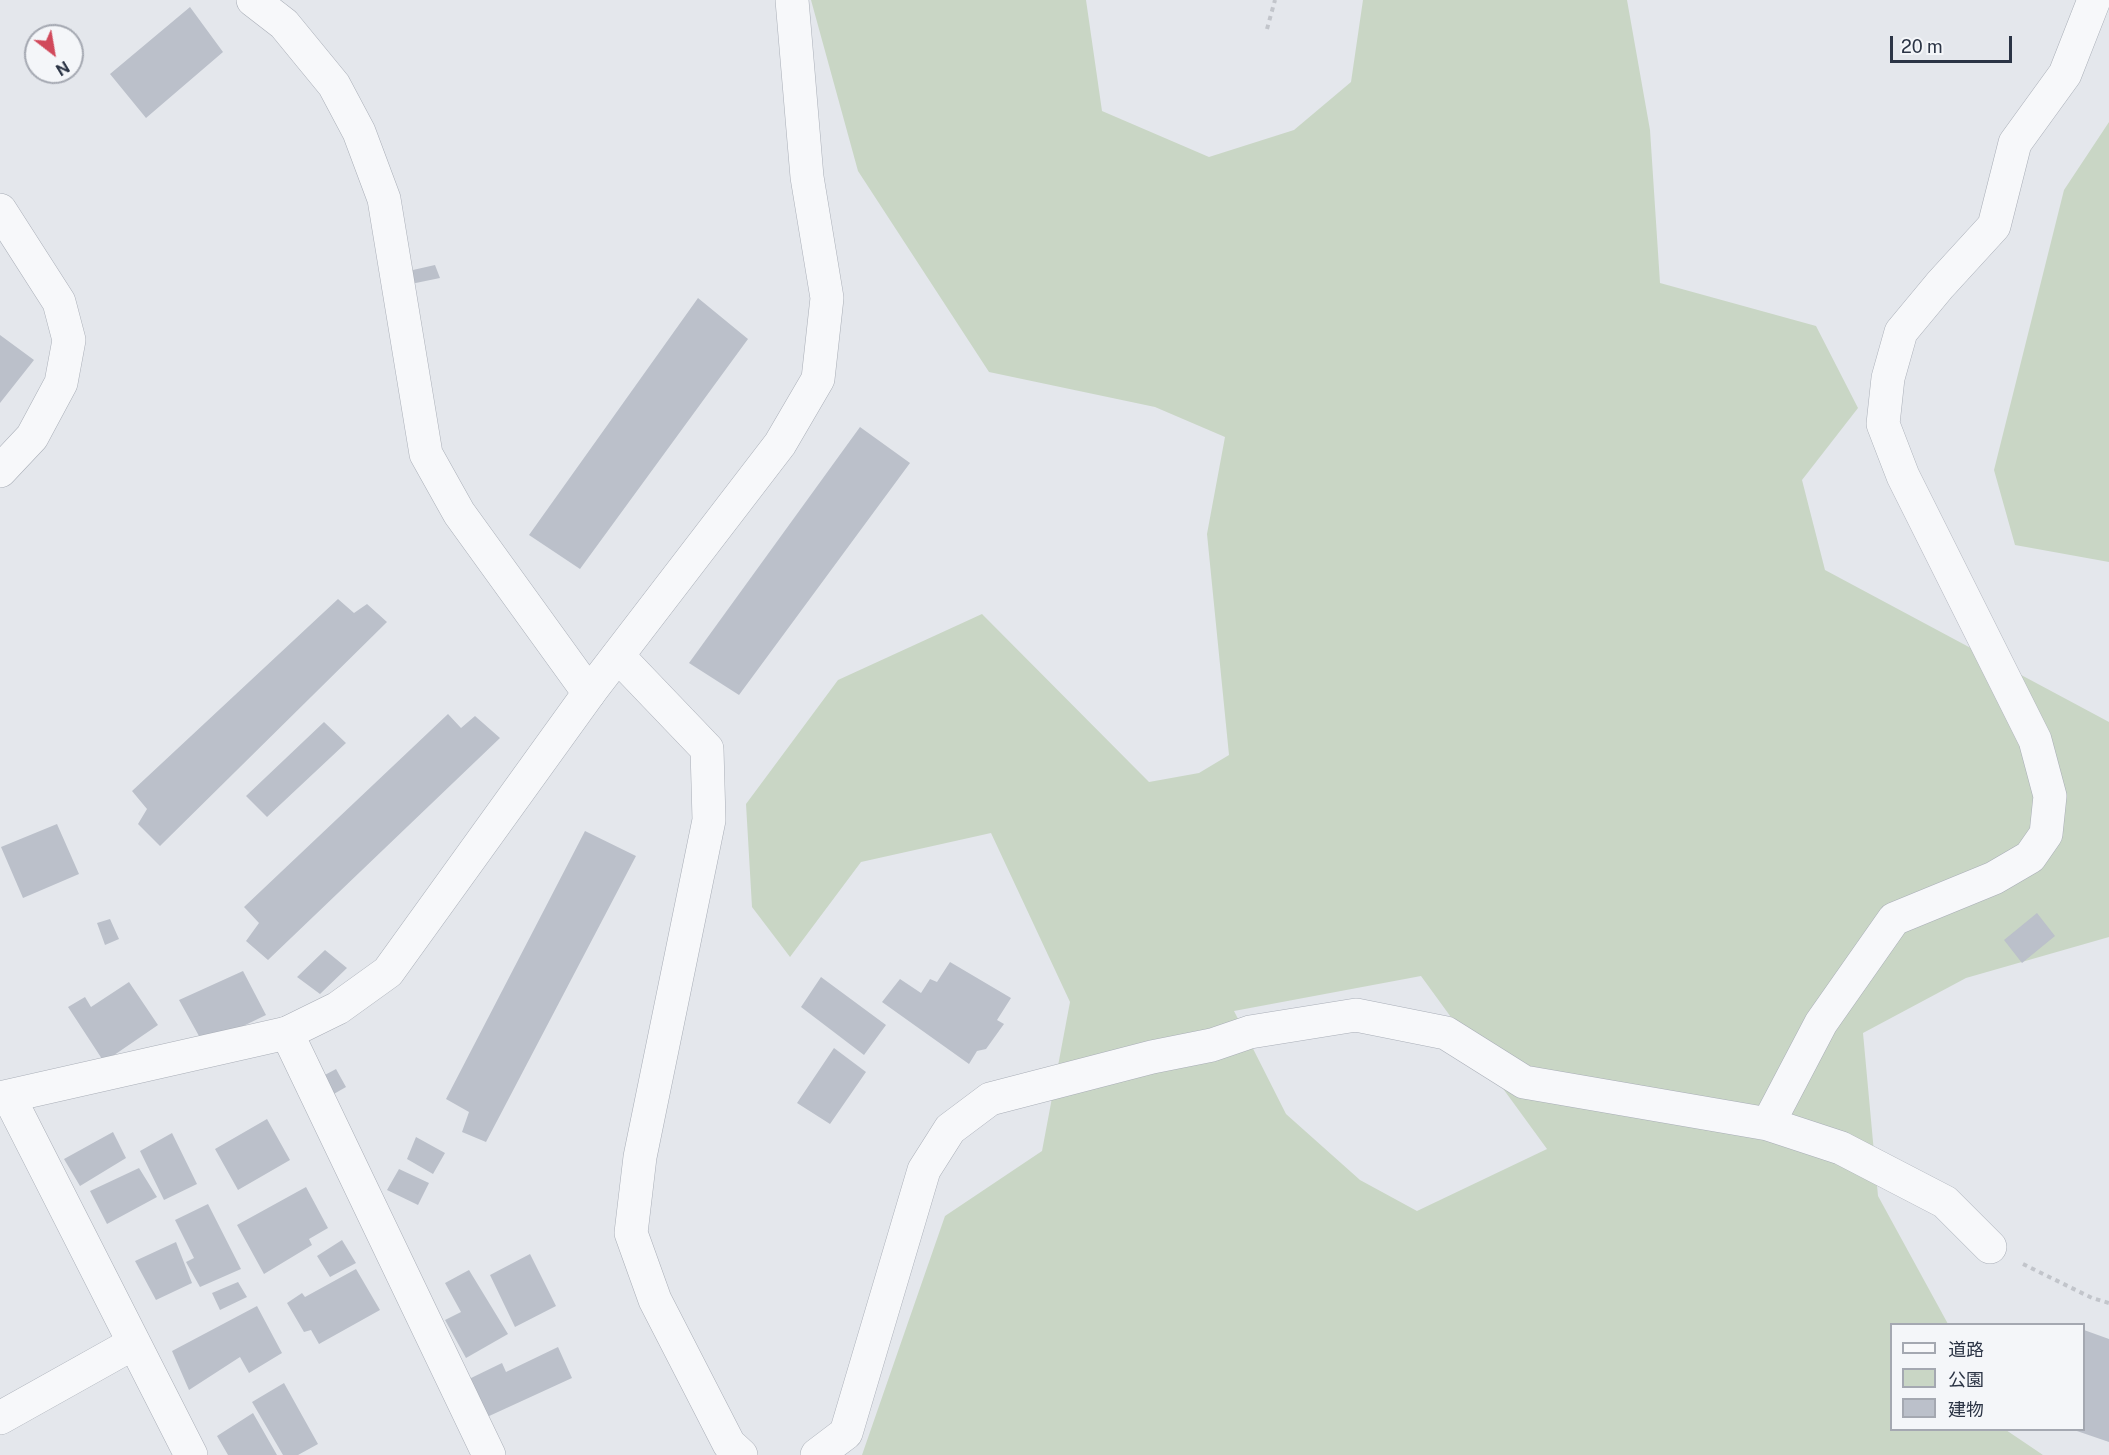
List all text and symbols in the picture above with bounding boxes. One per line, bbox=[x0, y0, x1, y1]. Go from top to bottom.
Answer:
north arrow bbox=[24, 24, 84, 84]
scale bar bbox=[1893, 24, 2014, 62]
text: 20 m bbox=[1901, 36, 1943, 57]
text: N bbox=[52, 57, 73, 80]
legend bbox=[1890, 1323, 2085, 1431]
text: 道路 bbox=[1948, 1339, 1984, 1360]
text: 公園 bbox=[1948, 1369, 1984, 1390]
text: 建物 bbox=[1948, 1399, 1984, 1420]

